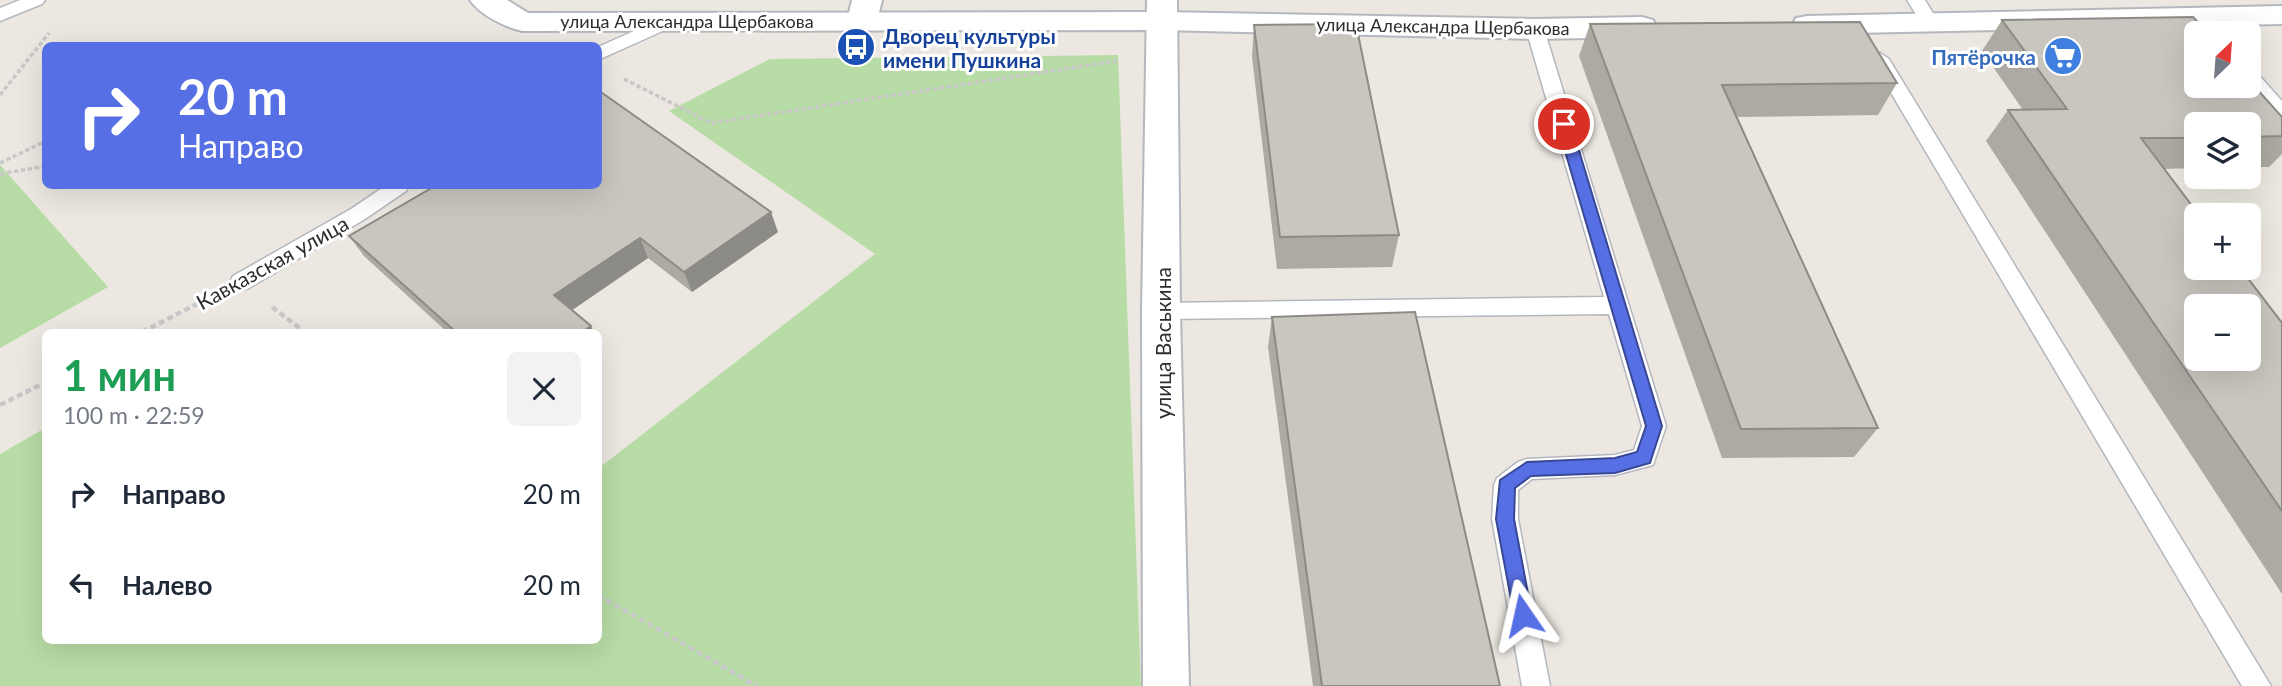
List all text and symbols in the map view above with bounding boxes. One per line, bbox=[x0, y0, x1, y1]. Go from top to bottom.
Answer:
street label: улица Александра Щербакова bbox=[560, 10, 814, 32]
street label: улица Александра Щербакова bbox=[1316, 13, 1570, 39]
north arrow bbox=[2184, 21, 2261, 98]
map controls bbox=[2184, 21, 2261, 371]
place label: Дворец культуры имени Пушкина bbox=[883, 23, 1056, 72]
bus stop icon: Дворец культуры имени Пушкина bbox=[835, 26, 877, 68]
supermarket icon: Пятёрочка bbox=[2042, 35, 2084, 77]
place label: Пятёрочка bbox=[1931, 44, 2036, 69]
text: 20 m bbox=[178, 67, 288, 125]
icon: right bbox=[63, 70, 154, 161]
pin bbox=[1534, 94, 1594, 154]
icon: arrive bbox=[1545, 105, 1583, 143]
button: layers bbox=[2184, 112, 2261, 189]
text: Направо bbox=[178, 126, 304, 165]
button: + bbox=[2184, 203, 2261, 280]
street label: Кавказская улица bbox=[192, 210, 352, 314]
street label: улица Васькина bbox=[1150, 267, 1175, 419]
button: − bbox=[2184, 294, 2261, 371]
text: 1 мин bbox=[63, 350, 176, 400]
button: close bbox=[507, 352, 581, 426]
text: 100 m · 22:59 bbox=[63, 401, 205, 429]
icon: right bbox=[63, 475, 101, 513]
text: Направо bbox=[122, 478, 226, 510]
text: 20 m bbox=[523, 478, 581, 510]
icon: left bbox=[63, 566, 101, 604]
text: Налево bbox=[122, 569, 212, 601]
text: 20 m bbox=[523, 569, 581, 601]
position arrow bbox=[1486, 578, 1560, 652]

